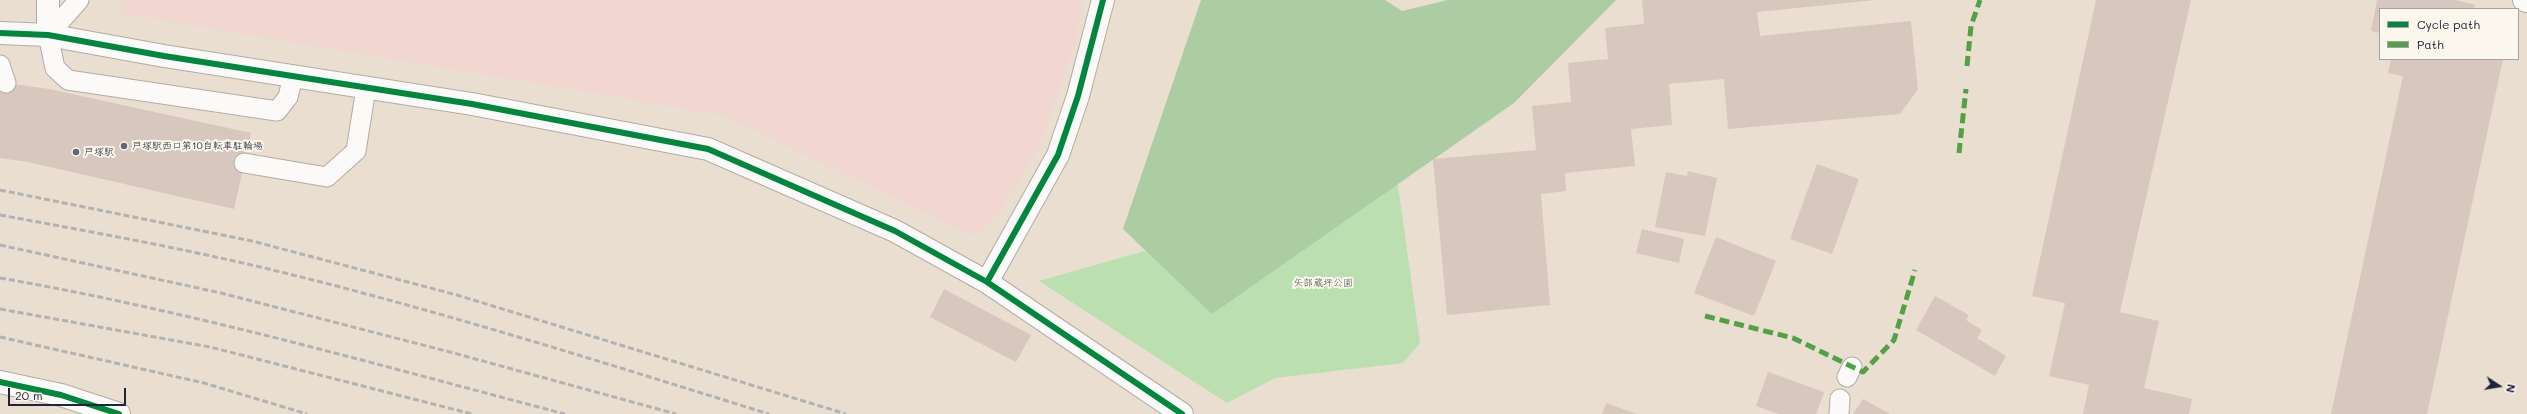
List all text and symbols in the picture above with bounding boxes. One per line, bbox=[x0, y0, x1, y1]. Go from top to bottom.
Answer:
legend bbox=[2379, 8, 2519, 60]
text: Cycle path bbox=[2417, 16, 2480, 32]
text: Path bbox=[2417, 36, 2444, 52]
place label: 戸塚駅西口第10自転車駐輪場 bbox=[132, 140, 263, 152]
marker: 戸塚駅西口第10自転車駐輪場 bbox=[119, 141, 129, 151]
place label: 戸塚駅 bbox=[84, 146, 114, 158]
marker: 戸塚駅 bbox=[71, 147, 81, 157]
park label: 矢部蔵坪公園 bbox=[1293, 277, 1353, 289]
north arrow bbox=[2479, 366, 2519, 406]
scale bar bbox=[10, 380, 128, 406]
text: N bbox=[2503, 383, 2519, 394]
text: 20 m bbox=[15, 387, 43, 403]

